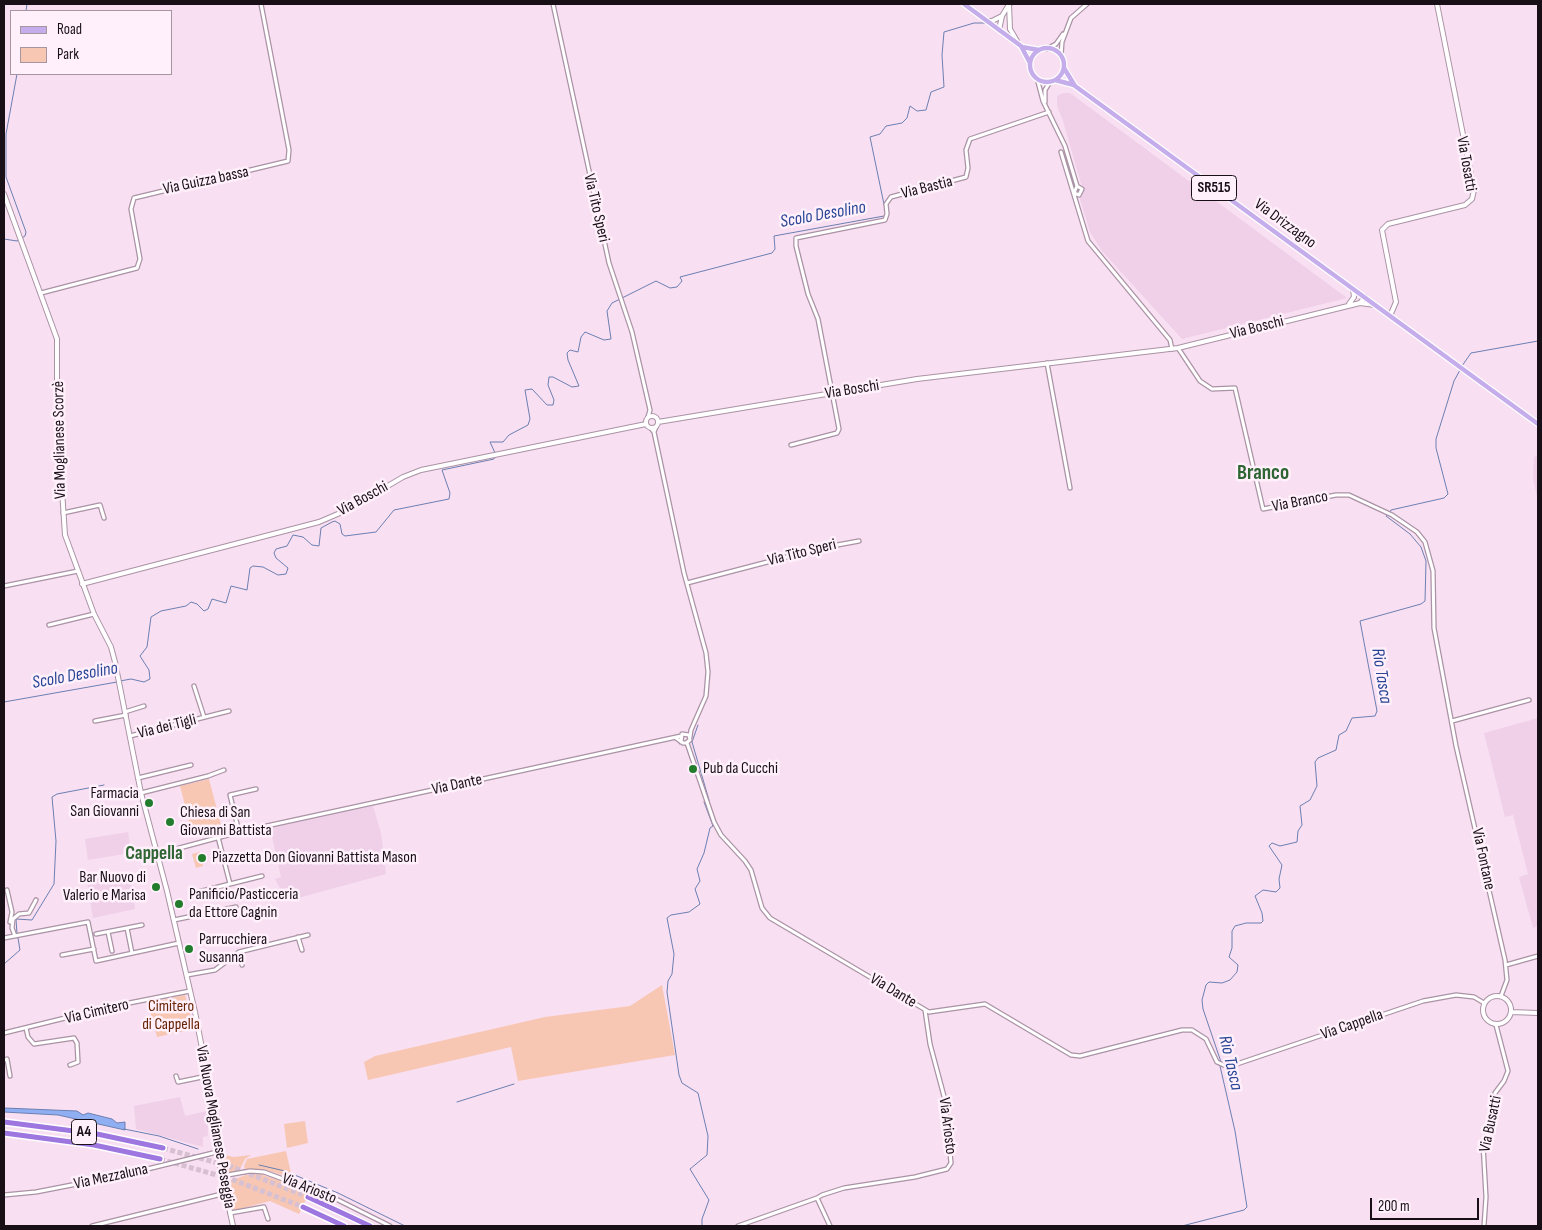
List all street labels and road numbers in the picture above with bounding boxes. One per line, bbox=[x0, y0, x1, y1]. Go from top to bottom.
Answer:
street label: Via Tosatti bbox=[1452, 135, 1480, 193]
street label: Via Guizza bassa bbox=[161, 163, 251, 199]
street label: Via Tito Speri bbox=[579, 172, 613, 244]
street label: Via Bastia bbox=[899, 172, 955, 204]
road number: SR515 bbox=[1192, 176, 1236, 200]
street label: Via Drizzagno bbox=[1250, 195, 1320, 253]
street label: Via Boschi bbox=[1228, 312, 1286, 344]
street label: Via Boschi bbox=[824, 376, 880, 404]
street label: Via Moglianese Scorzè bbox=[49, 381, 71, 499]
street label: Via Boschi bbox=[334, 477, 392, 521]
street label: Via Branco bbox=[1271, 487, 1329, 517]
street label: Via Tito Speri bbox=[766, 535, 838, 571]
street label: Via dei Tigli bbox=[136, 710, 198, 744]
street label: Via Dante bbox=[430, 770, 484, 800]
street label: Via Fontane bbox=[1467, 826, 1499, 892]
street label: Via Dante bbox=[866, 970, 920, 1012]
street label: Via Cimitero bbox=[63, 995, 131, 1029]
street label: Via Cappella bbox=[1318, 1005, 1386, 1045]
street label: Via Nuova Moglianese Peseggia bbox=[191, 1044, 239, 1210]
street label: Via Busatti bbox=[1476, 1094, 1506, 1154]
street label: Via Ariosto bbox=[934, 1096, 960, 1156]
road number: A4 bbox=[72, 1120, 96, 1144]
street label: Via Mezzaluna bbox=[72, 1160, 150, 1194]
street label: Via Ariosto bbox=[279, 1169, 339, 1209]

